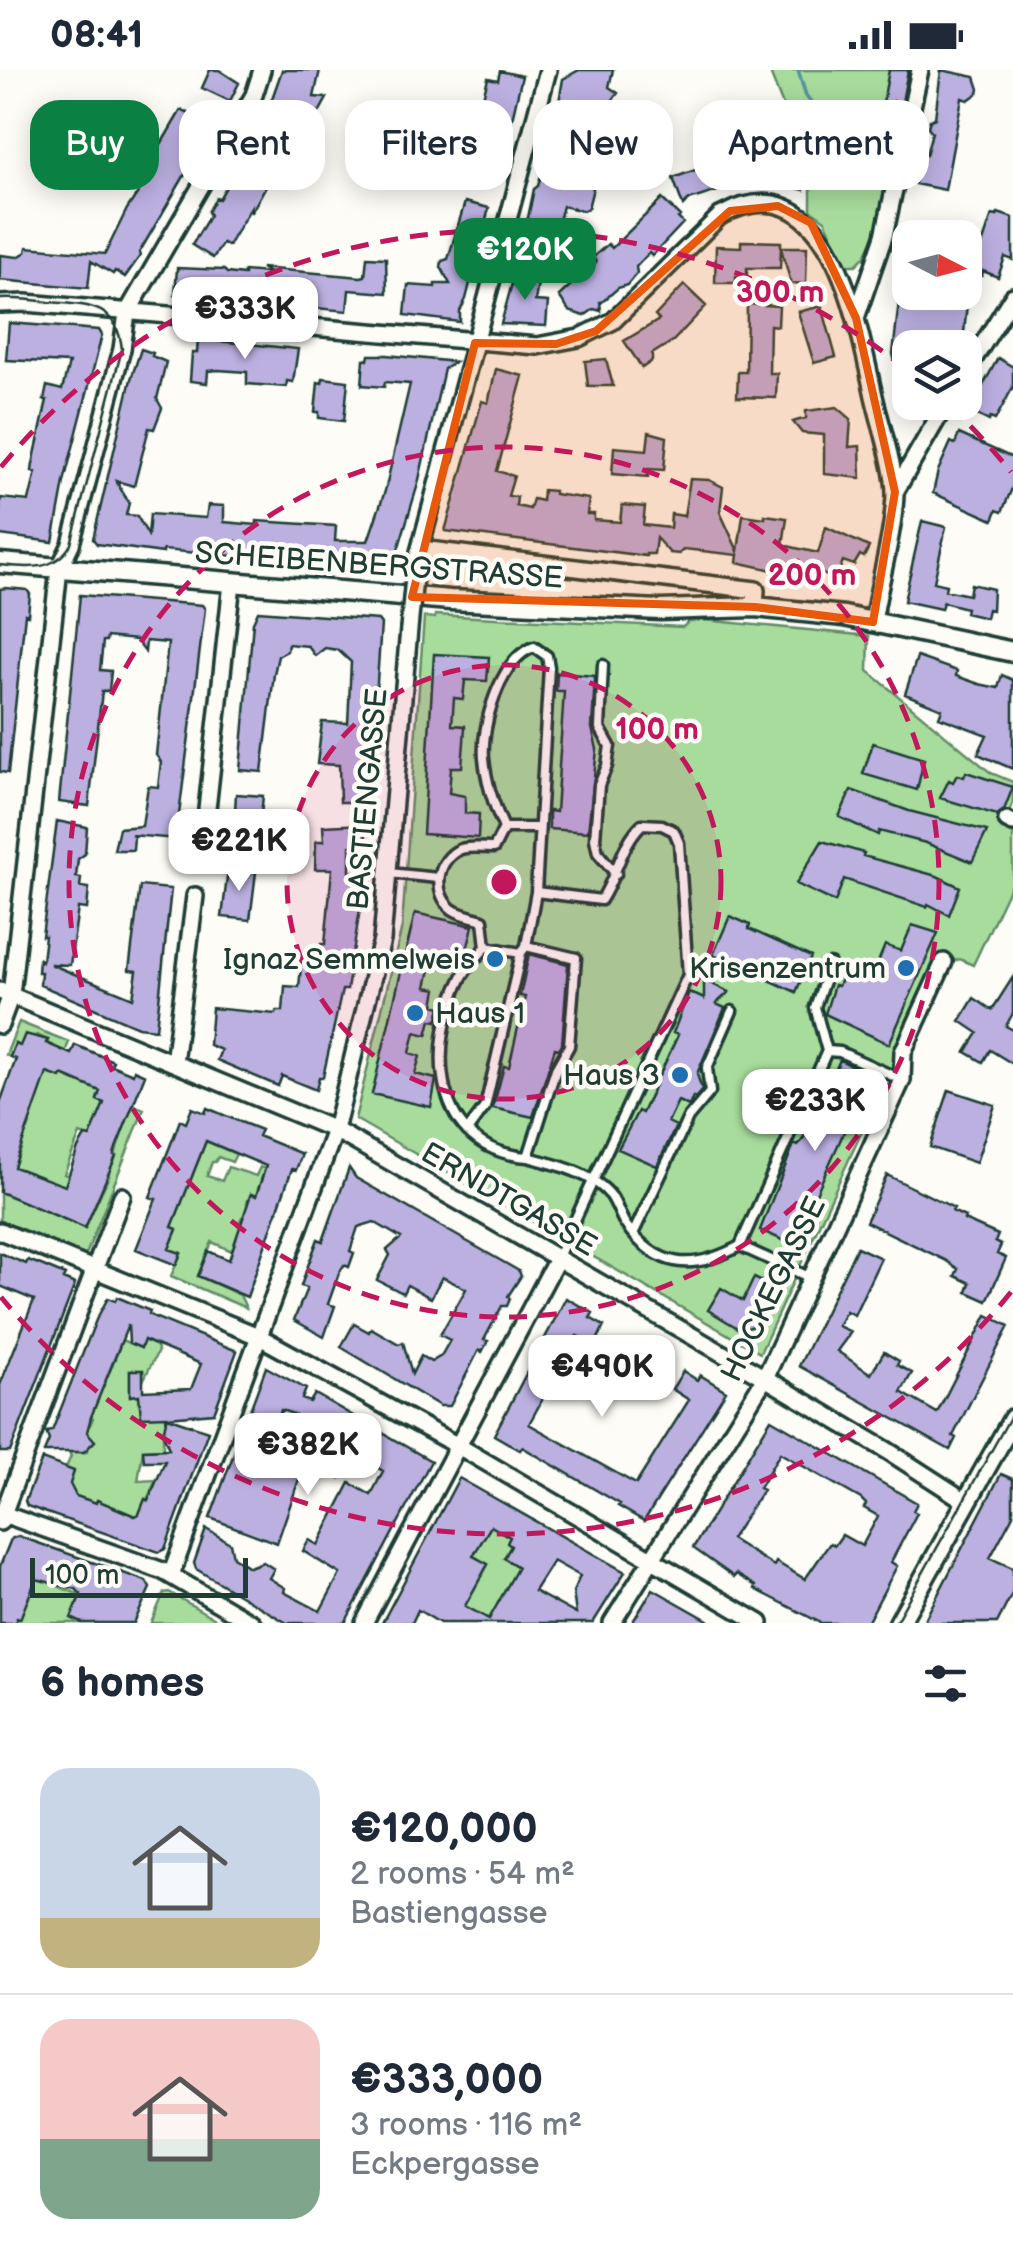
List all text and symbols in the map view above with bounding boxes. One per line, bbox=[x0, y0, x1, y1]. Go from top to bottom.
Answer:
text: 08:41 bbox=[50, 13, 143, 58]
chip: Buy bbox=[30, 100, 159, 190]
chip: Rent bbox=[179, 100, 325, 190]
chip: Filters bbox=[345, 100, 513, 190]
chip: New bbox=[533, 100, 673, 190]
chip: Apartment bbox=[693, 100, 929, 190]
pin: €120K bbox=[455, 218, 595, 303]
north arrow bbox=[892, 220, 982, 310]
map controls bbox=[892, 220, 982, 420]
text: €120K bbox=[476, 231, 574, 270]
text: 300 m bbox=[736, 275, 824, 311]
pin: €333K bbox=[175, 277, 315, 362]
text: €333K bbox=[194, 290, 296, 329]
button: layers bbox=[892, 330, 982, 420]
street label: SCHEIBENBERGSTRASSE bbox=[194, 535, 564, 597]
text: 200 m bbox=[768, 558, 856, 594]
street label: BASTIENGASSE bbox=[340, 687, 396, 912]
text: 100 m bbox=[615, 712, 699, 748]
pin: €221K bbox=[169, 809, 309, 894]
text: €221K bbox=[190, 822, 288, 861]
centre of rings bbox=[486, 864, 522, 900]
place label: Ignaz Semmelweis bbox=[223, 942, 475, 978]
marker: Ignaz Semmelweis bbox=[484, 948, 506, 970]
place label: Krisenzentrum bbox=[689, 951, 886, 987]
marker: Krisenzentrum bbox=[895, 957, 917, 979]
place label: Haus 1 bbox=[435, 996, 525, 1032]
marker: Haus 1 bbox=[404, 1002, 426, 1024]
place label: Haus 3 bbox=[563, 1058, 660, 1094]
marker: Haus 3 bbox=[669, 1064, 691, 1086]
pin: €233K bbox=[745, 1069, 885, 1154]
text: €233K bbox=[764, 1082, 866, 1121]
street label: ERNDTGASSE bbox=[414, 1135, 603, 1265]
street label: HOCKEGASSE bbox=[714, 1191, 834, 1388]
pin: €490K bbox=[532, 1335, 672, 1420]
text: €490K bbox=[550, 1348, 654, 1387]
pin: €382K bbox=[238, 1413, 378, 1498]
text: €382K bbox=[257, 1426, 359, 1465]
scale bar bbox=[30, 1553, 248, 1598]
text: 100 m bbox=[45, 1559, 119, 1592]
icon: filters bbox=[918, 1656, 973, 1711]
text: 6 homes bbox=[40, 1658, 204, 1709]
text: €120,000 bbox=[350, 1804, 538, 1855]
icon: home bbox=[120, 1808, 240, 1928]
text: 2 rooms · 54 m² bbox=[350, 1855, 575, 1894]
text: Bastiengasse bbox=[350, 1894, 548, 1933]
text: €333,000 bbox=[350, 2055, 543, 2106]
icon: home bbox=[120, 2059, 240, 2179]
text: 3 rooms · 116 m² bbox=[350, 2106, 582, 2145]
text: Eckpergasse bbox=[350, 2145, 540, 2184]

